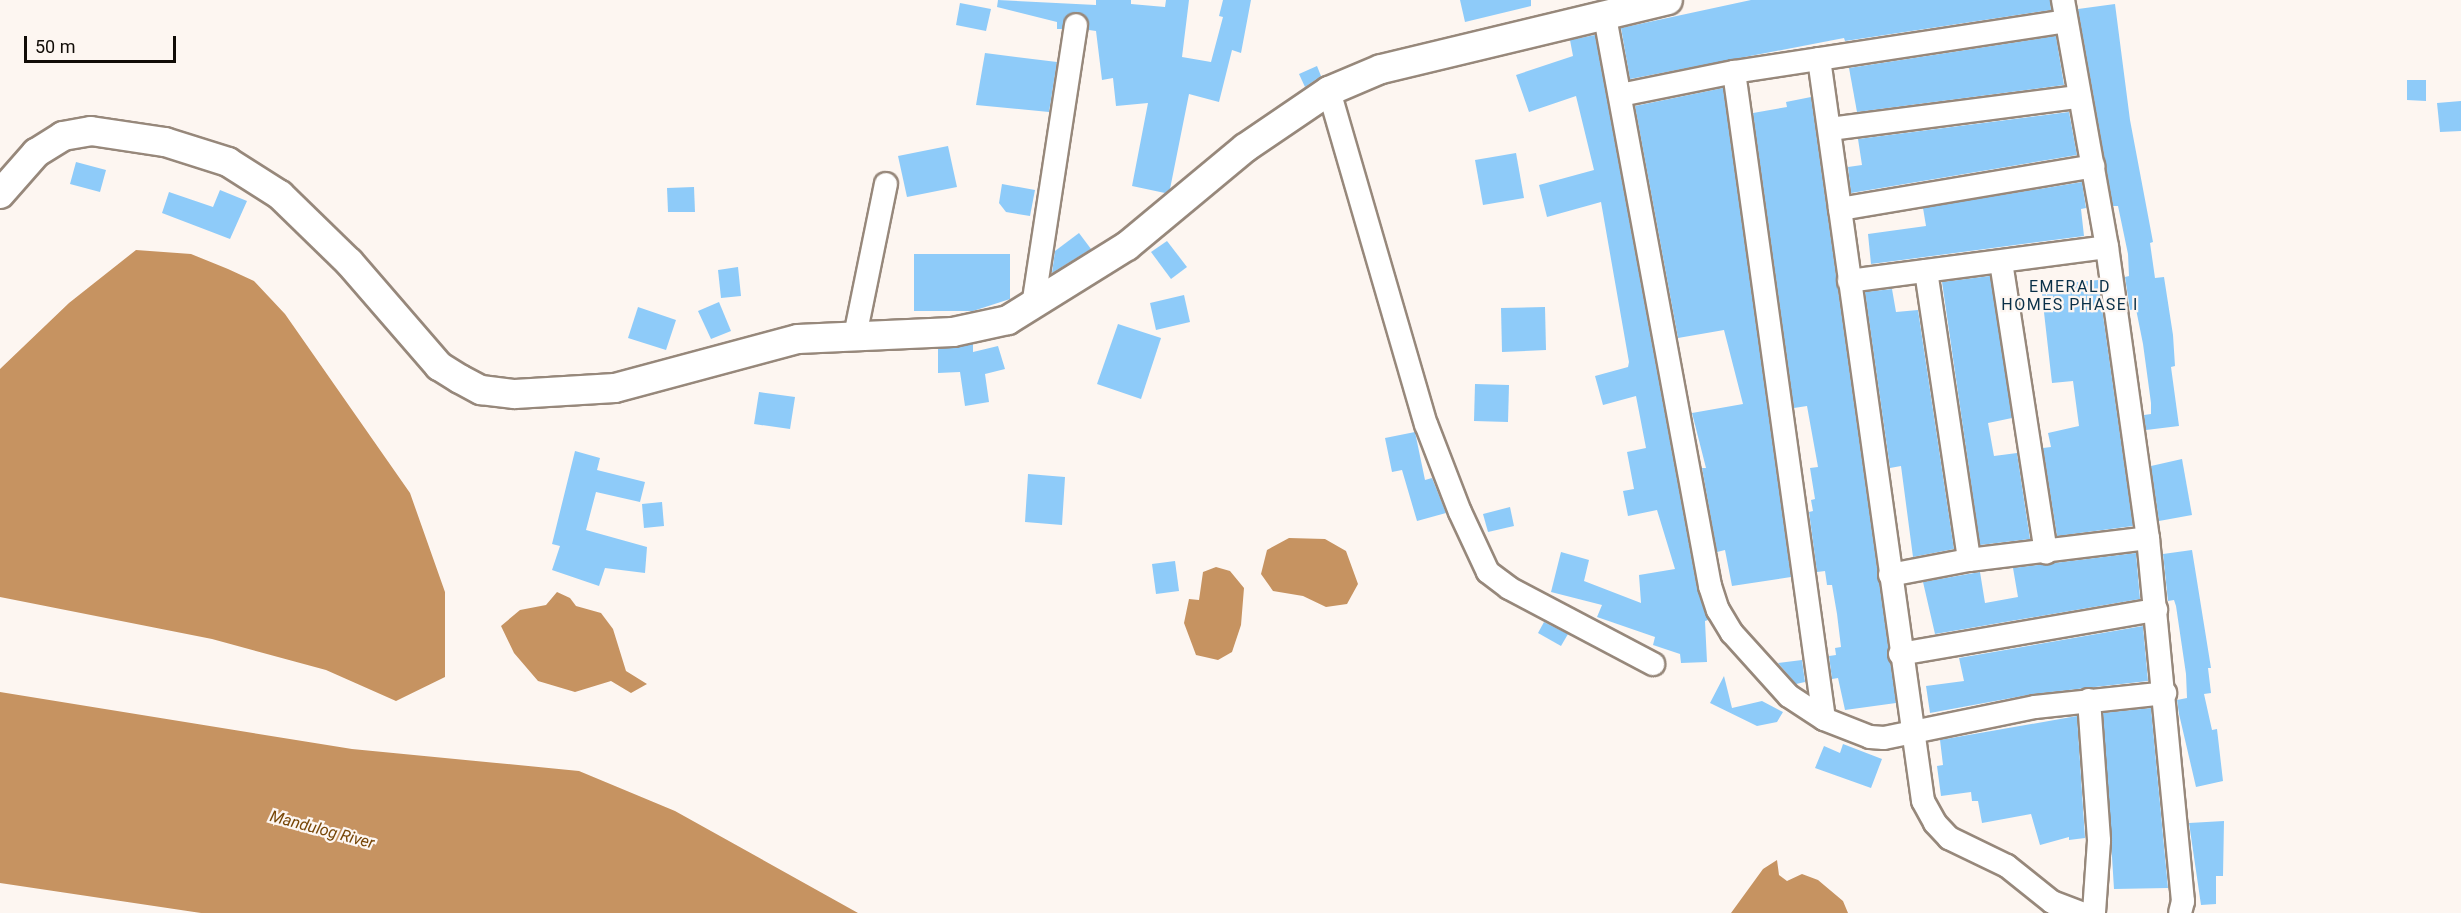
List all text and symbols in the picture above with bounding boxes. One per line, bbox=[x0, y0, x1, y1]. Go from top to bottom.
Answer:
scale bar bbox=[27, 24, 178, 62]
text: 50 m bbox=[35, 36, 75, 57]
district label: EMERALD HOMES PHASE I bbox=[2001, 277, 2139, 315]
water label: Mandulog River bbox=[268, 807, 376, 853]

